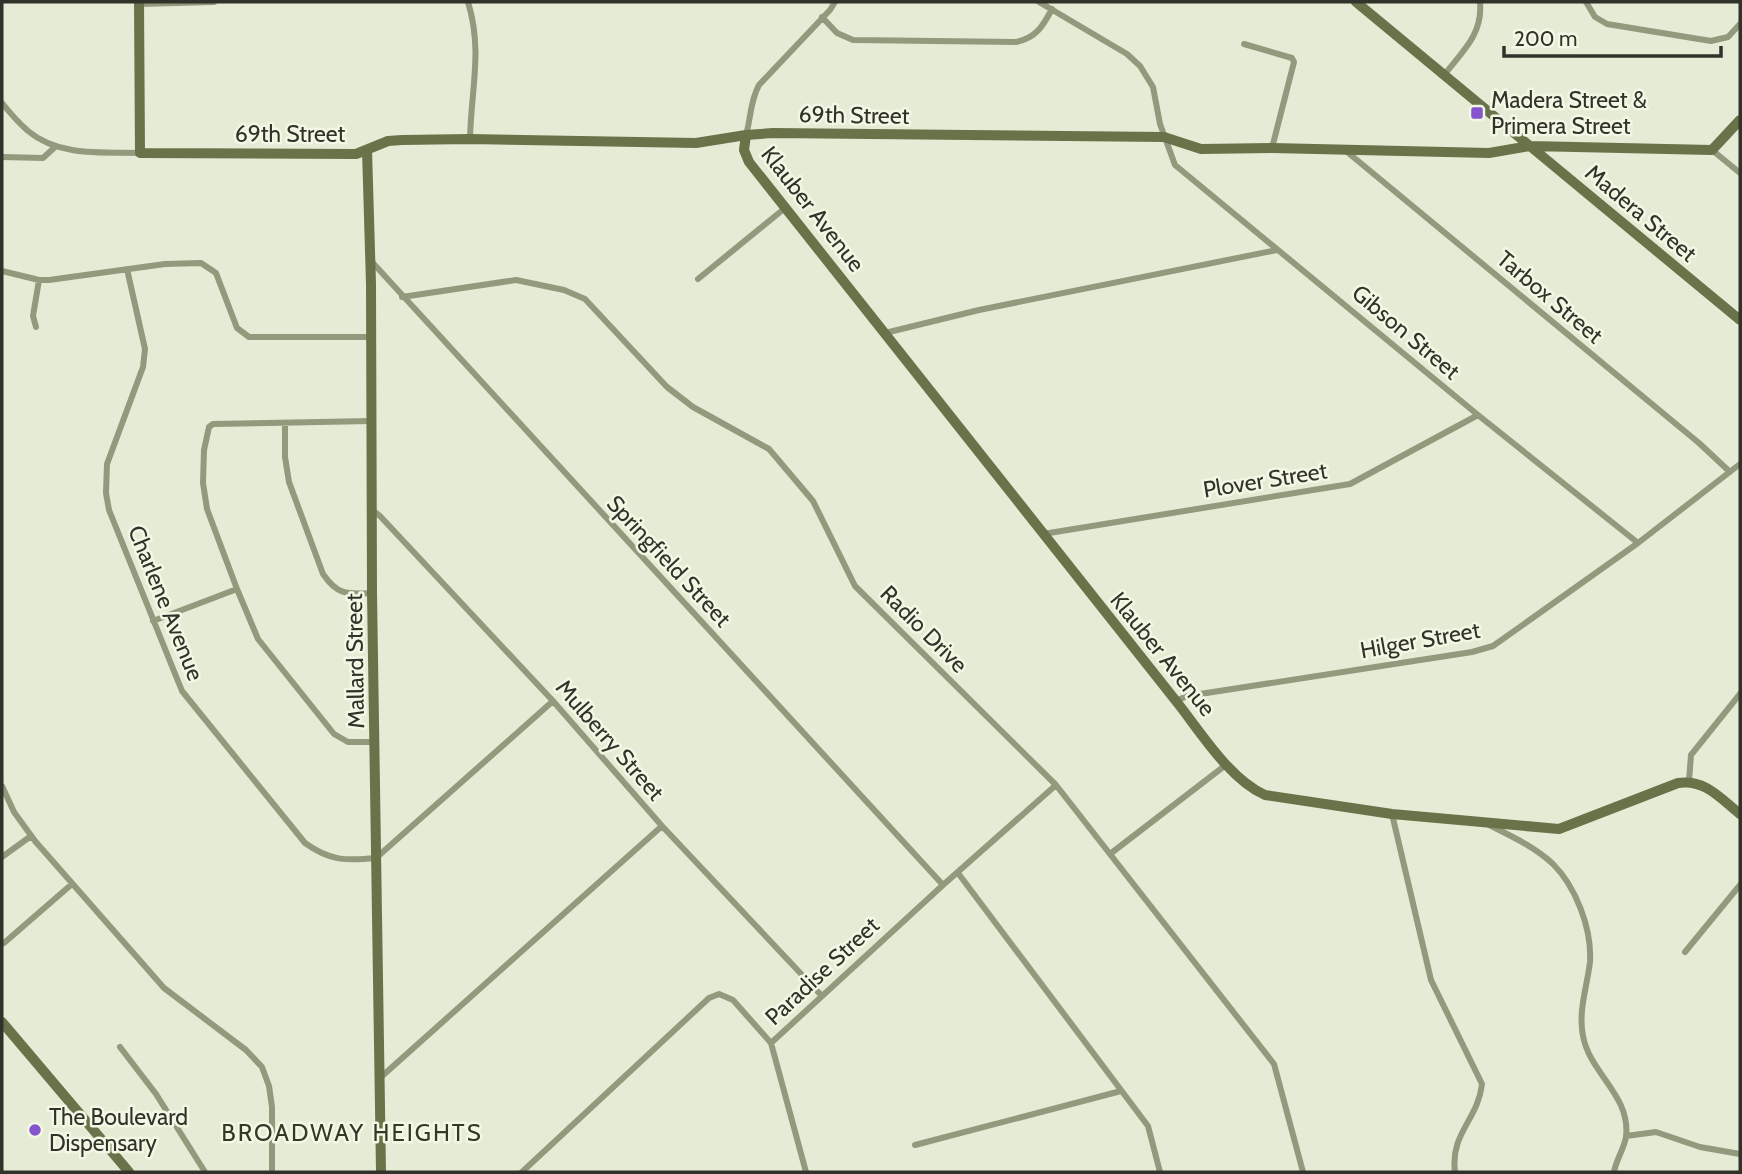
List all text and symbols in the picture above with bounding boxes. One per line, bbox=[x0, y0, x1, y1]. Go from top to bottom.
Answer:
scale bar bbox=[1504, 14, 1721, 58]
text: 200 m bbox=[1514, 26, 1577, 51]
place label: Madera Street & Primera Street bbox=[1491, 86, 1647, 140]
street label: 69th Street bbox=[798, 100, 910, 130]
marker: Madera Street & Primera Street bbox=[1469, 105, 1485, 121]
street label: 69th Street bbox=[235, 120, 346, 148]
street label: Klauber Avenue bbox=[755, 141, 871, 277]
street label: Madera Street bbox=[1580, 158, 1702, 268]
street label: Tarbox Street bbox=[1491, 245, 1609, 349]
street label: Gibson Street bbox=[1346, 279, 1466, 385]
street label: Plover Street bbox=[1201, 456, 1329, 504]
street label: Springfield Street bbox=[601, 490, 737, 633]
street label: Charlene Avenue bbox=[122, 521, 210, 685]
street label: Radio Drive bbox=[875, 580, 974, 679]
street label: Klauber Avenue bbox=[1104, 586, 1222, 722]
street label: Mallard Street bbox=[340, 593, 370, 729]
street label: Hilger Street bbox=[1358, 616, 1482, 664]
street label: Mulberry Street bbox=[550, 674, 670, 806]
street label: Paradise Street bbox=[759, 911, 885, 1031]
place label: The Boulevard Dispensary bbox=[49, 1103, 188, 1157]
district label: BROADWAY HEIGHTS bbox=[221, 1118, 483, 1147]
marker: The Boulevard Dispensary bbox=[27, 1122, 43, 1138]

